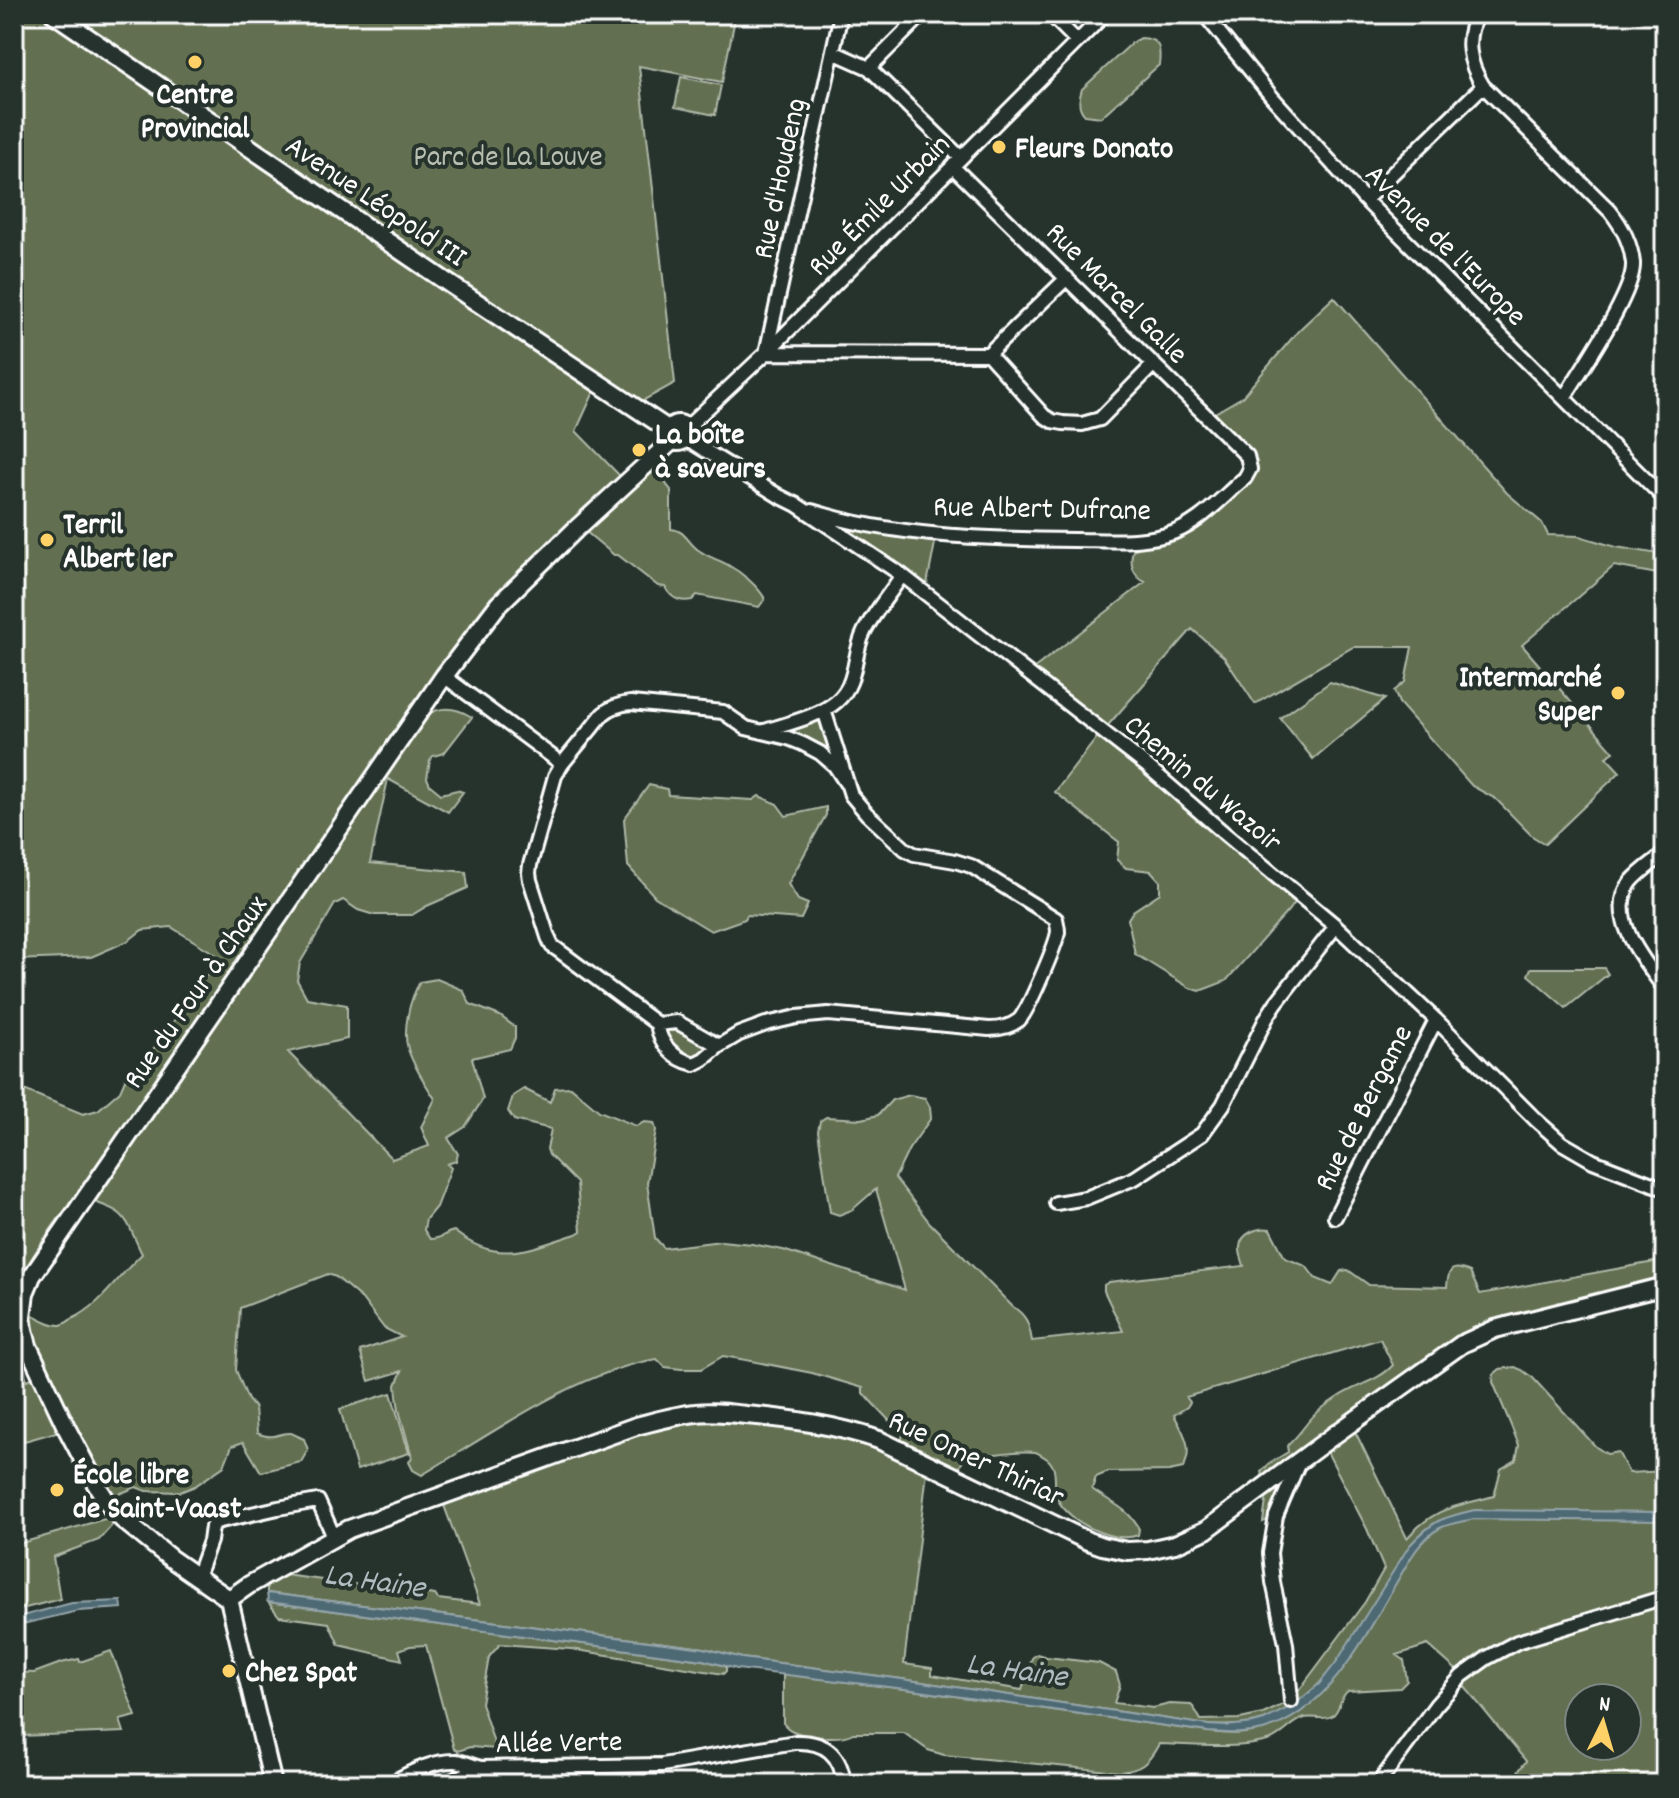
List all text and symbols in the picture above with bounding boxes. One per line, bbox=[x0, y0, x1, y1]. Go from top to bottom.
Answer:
marker: Centre Provincial bbox=[186, 53, 204, 71]
place label: Centre Provincial bbox=[141, 76, 250, 153]
street label: Rue d'Houdeng bbox=[744, 95, 820, 263]
street label: Rue Émile Urbain bbox=[800, 126, 962, 288]
street label: Avenue Léopold III bbox=[275, 127, 474, 280]
place label: Fleurs Donato bbox=[1015, 130, 1173, 173]
park label: Parc de La Louve bbox=[413, 138, 603, 181]
marker: Fleurs Donato bbox=[990, 138, 1008, 156]
street label: Avenue de l'Europe bbox=[1353, 156, 1535, 338]
street label: Rue Marcel Galle bbox=[1034, 214, 1196, 376]
place label: La boîte à saveurs bbox=[655, 416, 766, 493]
marker: La boîte à saveurs bbox=[630, 441, 648, 459]
street label: Rue Albert Dufrane bbox=[933, 488, 1151, 535]
place label: Terril Albert 1er bbox=[63, 506, 174, 583]
marker: Terril Albert 1er bbox=[38, 531, 56, 549]
place label: Intermarché Super bbox=[1459, 659, 1603, 736]
marker: Intermarché Super bbox=[1609, 684, 1627, 702]
street label: Chemin du Wazoir bbox=[1113, 706, 1290, 865]
street label: Rue du Four à Chaux bbox=[115, 888, 281, 1099]
street label: Rue de Bergame bbox=[1306, 1018, 1426, 1200]
street label: Rue Omer Thiriar bbox=[880, 1402, 1070, 1521]
place label: École libre de Saint-Vaast bbox=[73, 1456, 241, 1533]
marker: École libre de Saint-Vaast bbox=[48, 1481, 66, 1499]
water label: La Haine bbox=[321, 1554, 430, 1614]
water label: La Haine bbox=[963, 1643, 1072, 1703]
place label: Chez Spat bbox=[245, 1654, 357, 1697]
marker: Chez Spat bbox=[220, 1662, 238, 1680]
north arrow bbox=[1563, 1682, 1643, 1762]
text: N bbox=[1598, 1690, 1611, 1721]
street label: Allée Verte bbox=[495, 1723, 623, 1768]

